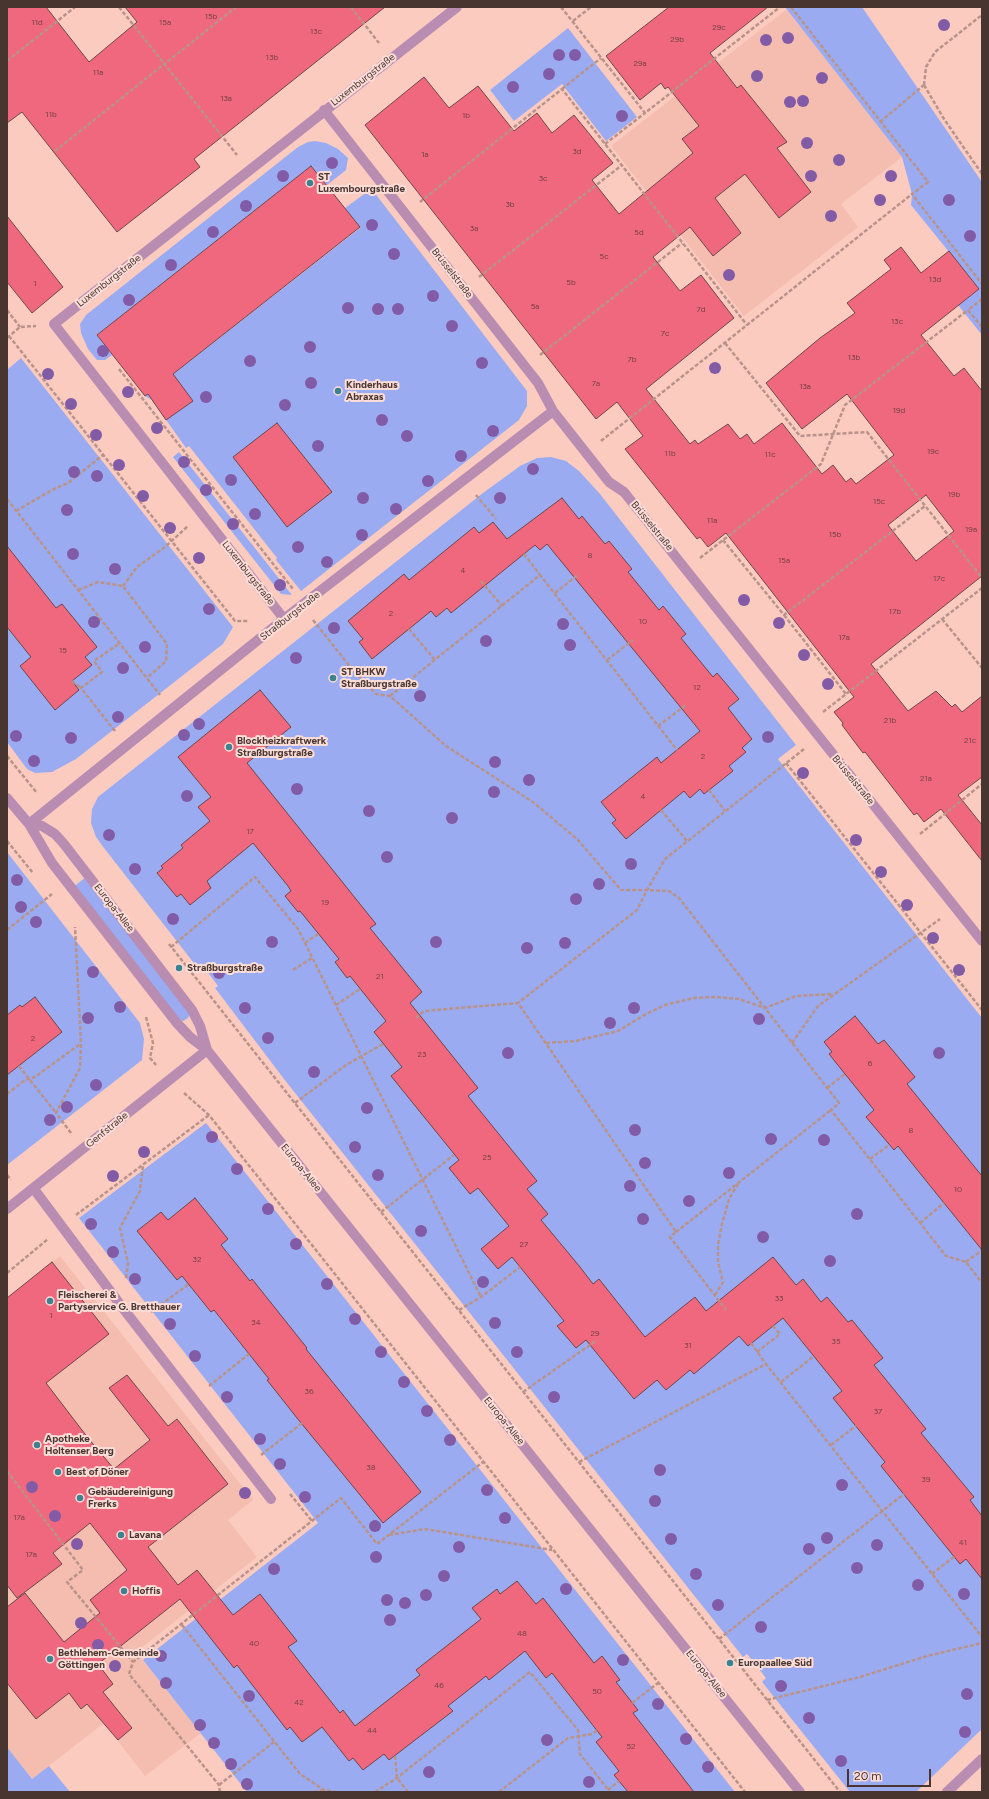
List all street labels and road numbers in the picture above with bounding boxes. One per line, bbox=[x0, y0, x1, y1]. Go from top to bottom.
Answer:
street label: Luxemburgstraße bbox=[329, 51, 397, 109]
street label: Brüsselstraße bbox=[429, 246, 475, 300]
street label: Luxemburgstraße bbox=[75, 252, 143, 310]
street label: Brüsselstraße bbox=[628, 499, 676, 553]
street label: Luxemburgstraße bbox=[219, 539, 277, 607]
street label: Straßburgstraße bbox=[258, 589, 322, 643]
street label: Brüsselstraße bbox=[829, 753, 877, 807]
street label: Europa-Allee bbox=[91, 881, 137, 935]
street label: Genfstraße bbox=[84, 1109, 130, 1151]
street label: Europa-Allee bbox=[278, 1142, 324, 1194]
street label: Europa-Allee bbox=[481, 1395, 527, 1447]
street label: Europa-Allee bbox=[683, 1648, 729, 1700]

